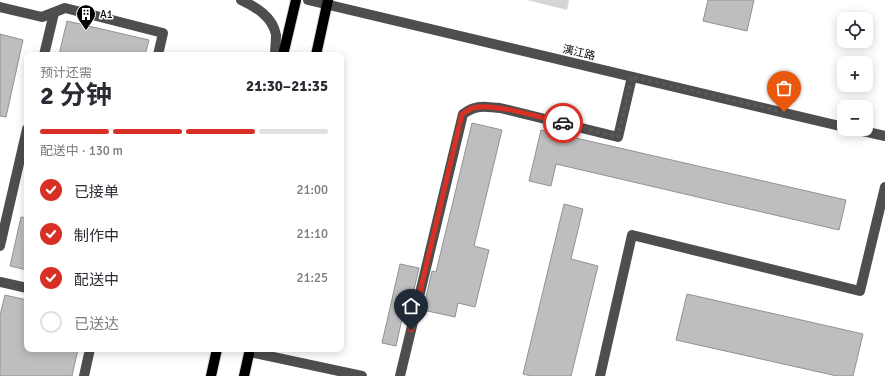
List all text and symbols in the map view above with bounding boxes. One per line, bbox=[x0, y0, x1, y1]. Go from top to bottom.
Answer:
building icon: A1 bbox=[75, 3, 97, 31]
place label: A1 bbox=[100, 8, 113, 21]
map controls bbox=[837, 12, 873, 136]
button: locate bbox=[837, 12, 873, 48]
street label: 漓江路 bbox=[561, 42, 596, 63]
button: + bbox=[837, 56, 873, 92]
text: 预计还需 bbox=[40, 65, 92, 81]
pin bbox=[767, 71, 801, 112]
text: 21:30–21:35 bbox=[246, 77, 328, 95]
icon: bag bbox=[773, 77, 795, 99]
text: 2 分钟 bbox=[40, 80, 112, 112]
button: − bbox=[837, 100, 873, 136]
courier bbox=[543, 103, 583, 143]
icon: car bbox=[552, 112, 574, 134]
text: 配送中 · 130 m bbox=[40, 143, 123, 159]
icon: check bbox=[40, 179, 62, 201]
text: 21:00 bbox=[296, 182, 328, 198]
text: 已接单 bbox=[74, 183, 119, 201]
icon: check bbox=[40, 223, 62, 245]
text: 21:10 bbox=[296, 226, 328, 242]
text: 制作中 bbox=[74, 227, 119, 245]
icon: check bbox=[40, 267, 62, 289]
text: 21:25 bbox=[296, 270, 328, 286]
text: 配送中 bbox=[74, 271, 119, 289]
pin bbox=[394, 289, 428, 330]
icon: home bbox=[400, 295, 422, 317]
text: 已送达 bbox=[74, 315, 119, 333]

